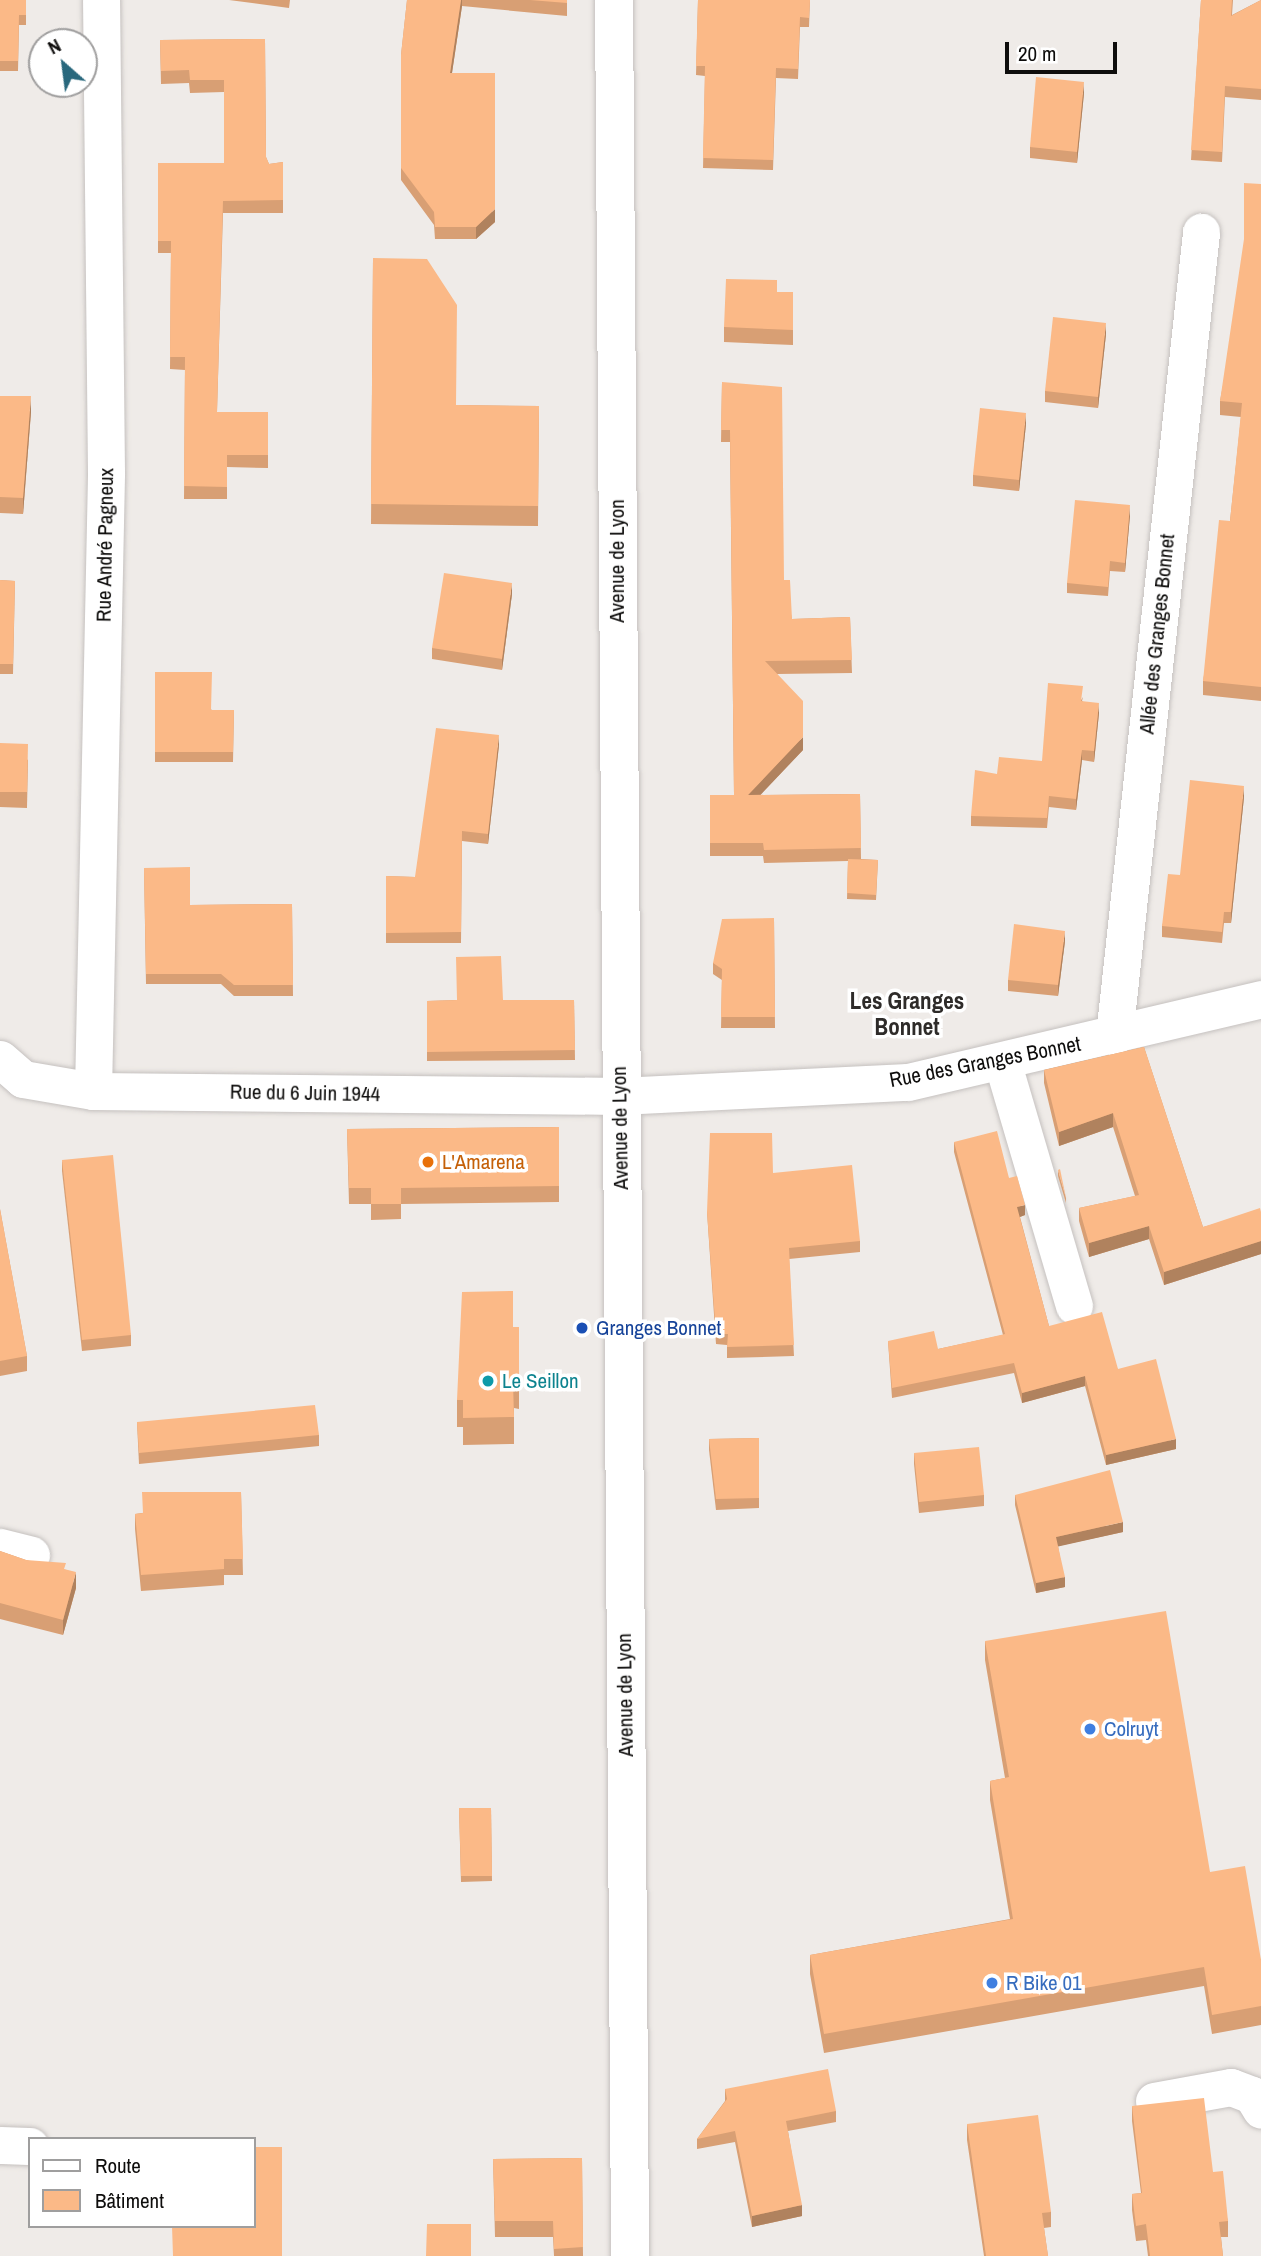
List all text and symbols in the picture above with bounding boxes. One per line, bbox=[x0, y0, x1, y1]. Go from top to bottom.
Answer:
north arrow bbox=[28, 28, 98, 98]
scale bar bbox=[1009, 28, 1121, 72]
text: N bbox=[43, 32, 65, 60]
text: 20 m bbox=[1018, 39, 1056, 68]
street label: Rue André Pagneux bbox=[91, 467, 119, 623]
street label: Avenue de Lyon bbox=[604, 499, 630, 623]
street label: Allée des Granges Bonnet bbox=[1134, 533, 1180, 735]
district label: Les Granges Bonnet bbox=[850, 987, 964, 1041]
street label: Rue des Granges Bonnet bbox=[887, 1031, 1083, 1093]
street label: Avenue de Lyon bbox=[606, 1066, 634, 1190]
street label: Rue du 6 Juin 1944 bbox=[230, 1079, 380, 1107]
place label: L'Amarena bbox=[442, 1149, 525, 1175]
marker: L'Amarena bbox=[420, 1154, 436, 1170]
place label: Granges Bonnet bbox=[596, 1315, 721, 1341]
marker: Granges Bonnet bbox=[574, 1320, 590, 1336]
place label: Le Seillon bbox=[502, 1368, 579, 1394]
marker: Le Seillon bbox=[480, 1373, 496, 1389]
street label: Avenue de Lyon bbox=[611, 1633, 639, 1757]
place label: Colruyt bbox=[1104, 1716, 1159, 1742]
marker: Colruyt bbox=[1082, 1721, 1098, 1737]
place label: R Bike 01 bbox=[1006, 1970, 1082, 1996]
marker: R Bike 01 bbox=[984, 1975, 1000, 1991]
legend bbox=[28, 2137, 256, 2228]
text: Route bbox=[95, 2151, 141, 2180]
text: Bâtiment bbox=[95, 2186, 164, 2215]

